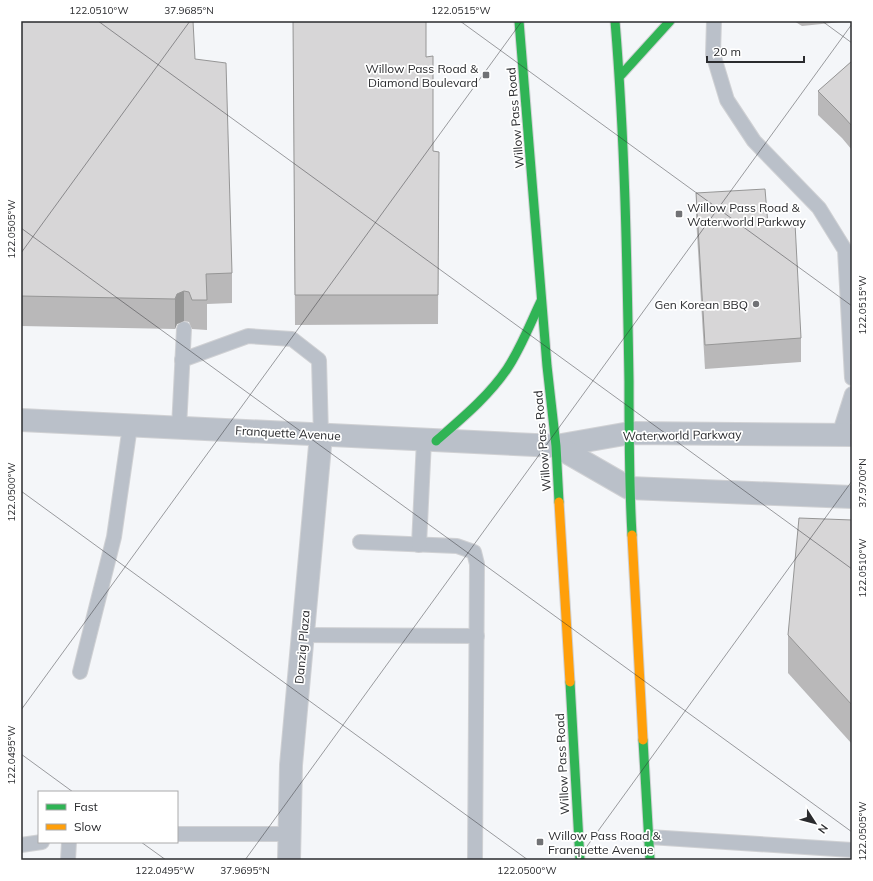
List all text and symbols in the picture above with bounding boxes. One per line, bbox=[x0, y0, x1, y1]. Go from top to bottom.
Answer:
text: 122.0510°W bbox=[69, 4, 129, 17]
text: 37.9685°N bbox=[164, 4, 214, 17]
text: 122.0515°W bbox=[431, 4, 491, 17]
scale bar bbox=[707, 38, 804, 64]
text: 20 m bbox=[713, 44, 741, 59]
place label: Willow Pass Road & Diamond Boulevard bbox=[365, 61, 479, 90]
street label: Willow Pass Road bbox=[503, 67, 527, 169]
marker: Willow Pass Road & Diamond Boulevard bbox=[481, 70, 491, 80]
text: 122.0505°W bbox=[5, 199, 18, 259]
place label: Willow Pass Road & Waterworld Parkway bbox=[687, 200, 806, 229]
marker: Willow Pass Road & Waterworld Parkway bbox=[674, 209, 684, 219]
text: 122.0515°W bbox=[856, 275, 869, 335]
place label: Gen Korean BBQ bbox=[654, 297, 748, 312]
marker: Gen Korean BBQ bbox=[751, 299, 761, 309]
street label: Willow Pass Road bbox=[530, 390, 554, 492]
street label: Franquette Avenue bbox=[235, 423, 341, 443]
street label: Waterworld Parkway bbox=[622, 426, 742, 444]
text: 37.9700°N bbox=[856, 458, 869, 508]
text: 122.0500°W bbox=[5, 462, 18, 522]
text: 122.0510°W bbox=[856, 538, 869, 598]
street label: Danzig Plaza bbox=[291, 610, 313, 684]
street label: Willow Pass Road bbox=[552, 713, 572, 815]
text: 122.0495°W bbox=[5, 725, 18, 785]
legend bbox=[38, 791, 178, 843]
text: Fast bbox=[74, 799, 98, 814]
text: 122.0505°W bbox=[856, 801, 869, 861]
north arrow bbox=[795, 803, 835, 843]
text: Slow bbox=[74, 819, 102, 834]
text: N bbox=[815, 821, 831, 836]
place label: Willow Pass Road & Franquette Avenue bbox=[548, 828, 662, 857]
marker: Willow Pass Road & Franquette Avenue bbox=[535, 837, 545, 847]
text: 122.0495°W bbox=[135, 864, 195, 877]
text: 37.9695°N bbox=[220, 864, 270, 877]
text: 122.0500°W bbox=[497, 864, 557, 877]

